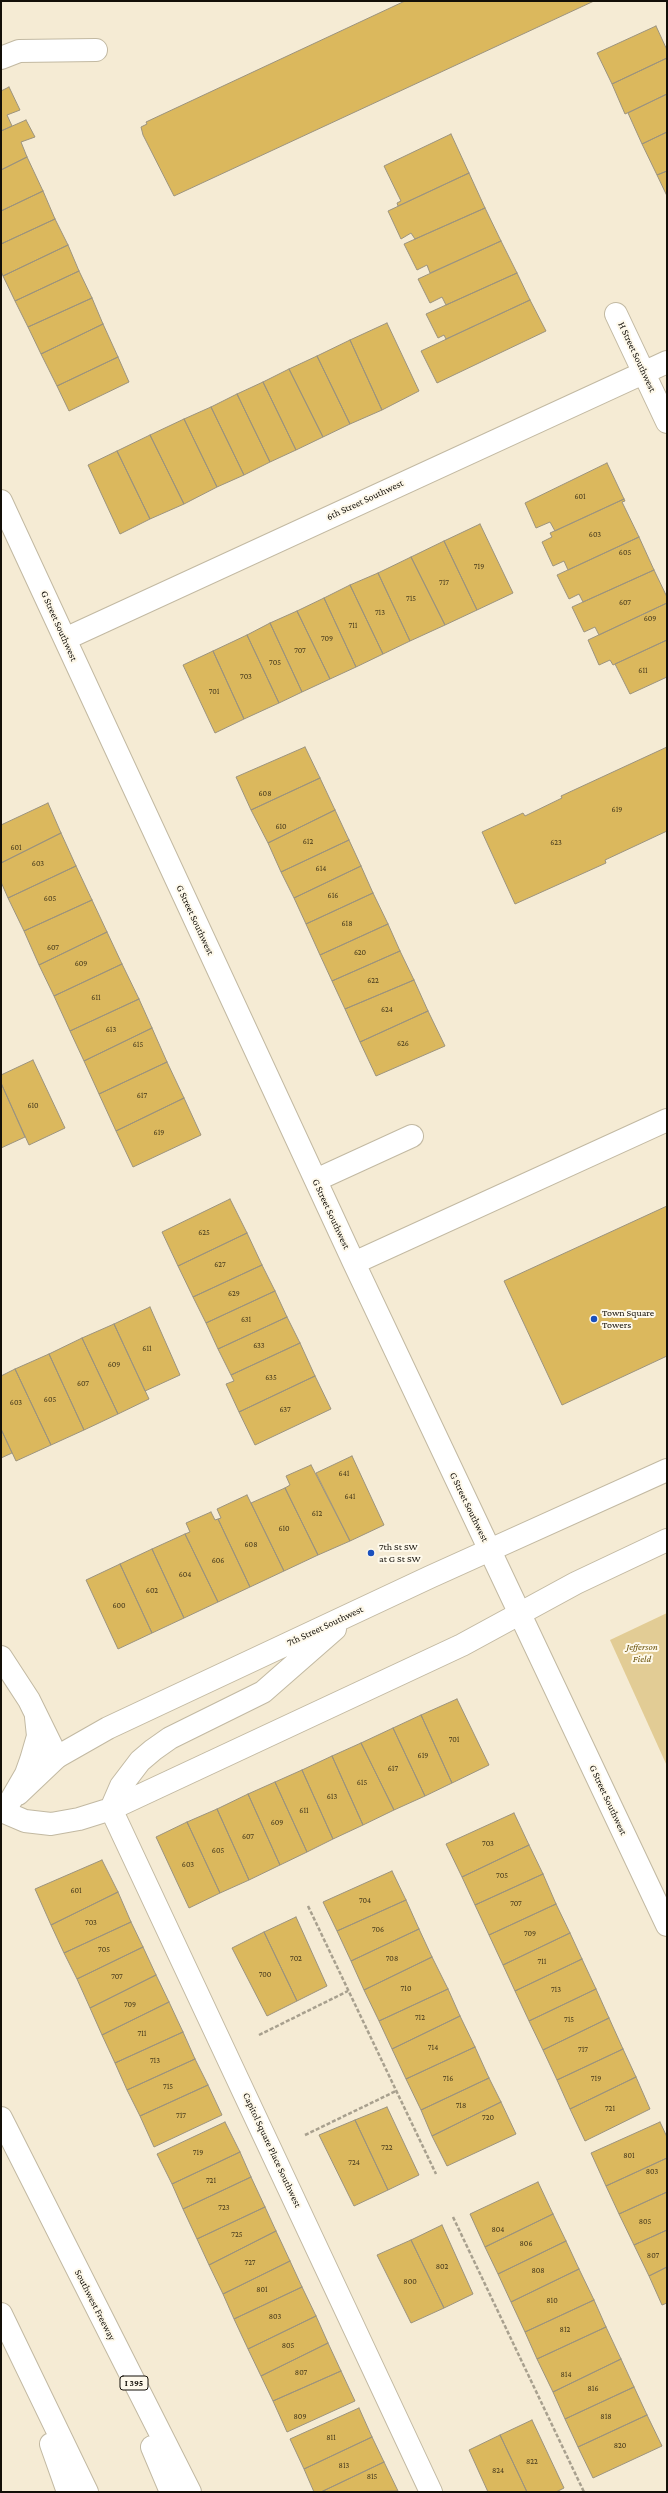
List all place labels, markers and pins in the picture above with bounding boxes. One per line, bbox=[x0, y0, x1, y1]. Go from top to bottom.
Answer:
place label: Town Square Towers bbox=[602, 1307, 654, 1330]
marker: Town Square Towers bbox=[589, 1314, 599, 1324]
place label: 7th St SW at G St SW bbox=[379, 1541, 421, 1564]
marker: 7th St SW at G St SW bbox=[366, 1548, 376, 1558]

